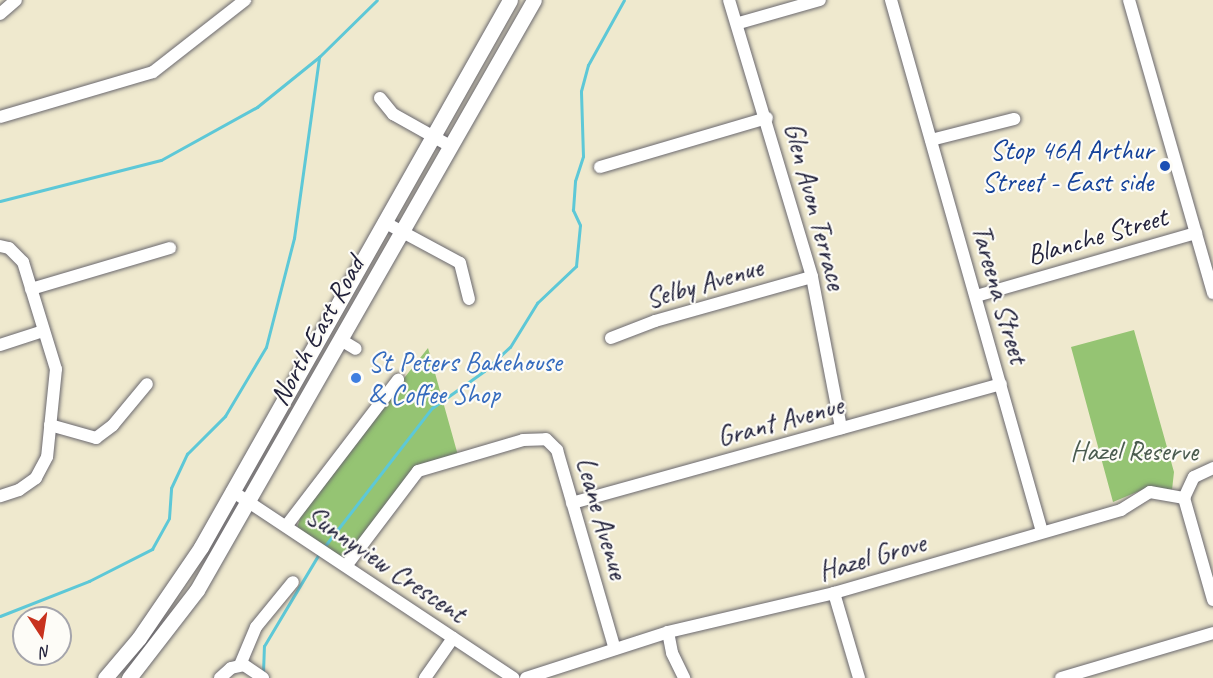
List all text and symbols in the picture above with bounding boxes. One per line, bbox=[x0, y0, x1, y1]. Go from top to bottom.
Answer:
street label: Glen Avon Terrace bbox=[777, 120, 853, 292]
place label: Stop 46A Arthur Street - East side bbox=[982, 133, 1153, 199]
marker: Stop 46A Arthur Street - East side bbox=[1158, 159, 1172, 173]
street label: Blanche Street bbox=[1023, 200, 1171, 272]
street label: Tareena Street bbox=[964, 220, 1036, 368]
street label: Selby Avenue bbox=[642, 250, 766, 316]
street label: North East Road bbox=[262, 251, 372, 411]
place label: St Peters Bakehouse & Coffee Shop bbox=[368, 345, 562, 411]
marker: St Peters Bakehouse & Coffee Shop bbox=[349, 371, 363, 385]
street label: Grant Avenue bbox=[713, 388, 847, 454]
park label: Hazel Reserve bbox=[1070, 434, 1198, 468]
street label: Leane Avenue bbox=[569, 453, 635, 583]
street label: Sunnyview Crescent bbox=[299, 498, 473, 630]
street label: Hazel Grove bbox=[815, 526, 929, 588]
north arrow bbox=[12, 606, 72, 666]
text: N bbox=[38, 641, 52, 662]

